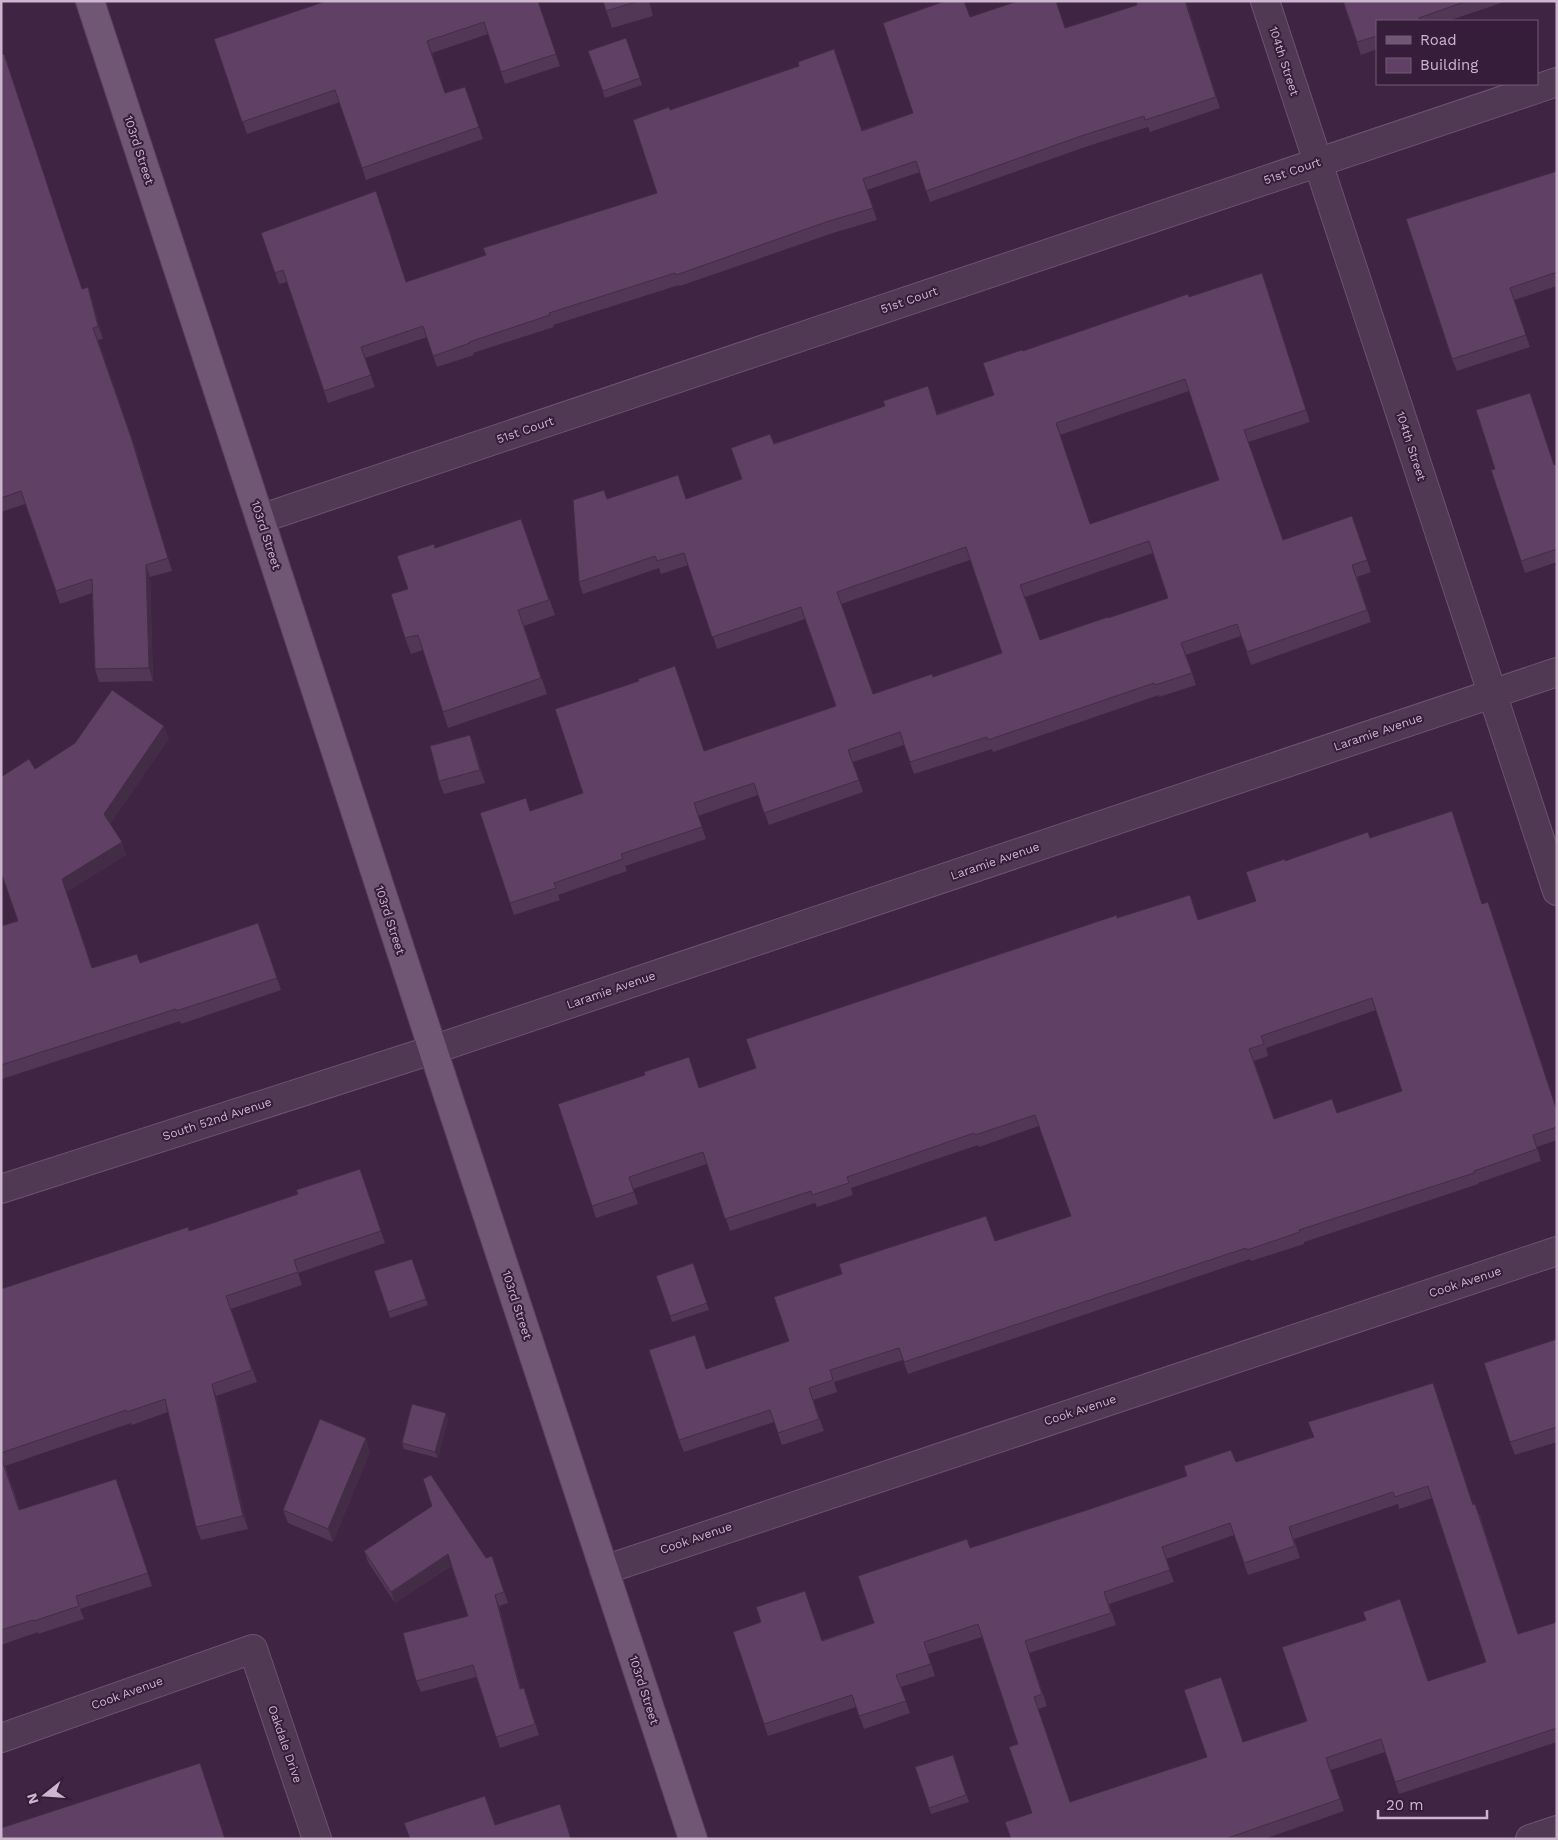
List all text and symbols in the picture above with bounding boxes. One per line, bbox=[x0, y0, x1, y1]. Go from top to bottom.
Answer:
legend bbox=[1376, 20, 1538, 85]
street label: 104th Street bbox=[1266, 25, 1302, 97]
text: Road bbox=[1420, 31, 1457, 49]
text: Building bbox=[1420, 56, 1478, 74]
street label: 103rd Street bbox=[121, 114, 157, 186]
street label: 51st Court bbox=[1262, 155, 1322, 187]
street label: 51st Court bbox=[879, 284, 939, 316]
street label: 104th Street bbox=[1393, 410, 1429, 482]
street label: 51st Court bbox=[495, 414, 555, 446]
street label: 103rd Street bbox=[248, 499, 284, 571]
street label: Laramie Avenue bbox=[1332, 710, 1424, 754]
street label: Laramie Avenue bbox=[949, 839, 1041, 883]
street label: 103rd Street bbox=[372, 884, 408, 956]
street label: Laramie Avenue bbox=[565, 968, 657, 1012]
street label: South 52nd Avenue bbox=[161, 1095, 273, 1143]
street label: Cook Avenue bbox=[1427, 1264, 1503, 1300]
street label: 103rd Street bbox=[499, 1269, 535, 1341]
street label: Cook Avenue bbox=[1042, 1392, 1118, 1428]
street label: Cook Avenue bbox=[658, 1519, 734, 1557]
street label: 103rd Street bbox=[626, 1654, 662, 1726]
street label: Cook Avenue bbox=[89, 1674, 165, 1712]
street label: Oakdale Drive bbox=[265, 1703, 305, 1785]
north arrow bbox=[20, 1770, 70, 1820]
scale bar bbox=[1378, 1788, 1487, 1820]
text: N bbox=[23, 1792, 42, 1806]
text: 20 m bbox=[1386, 1796, 1424, 1814]

